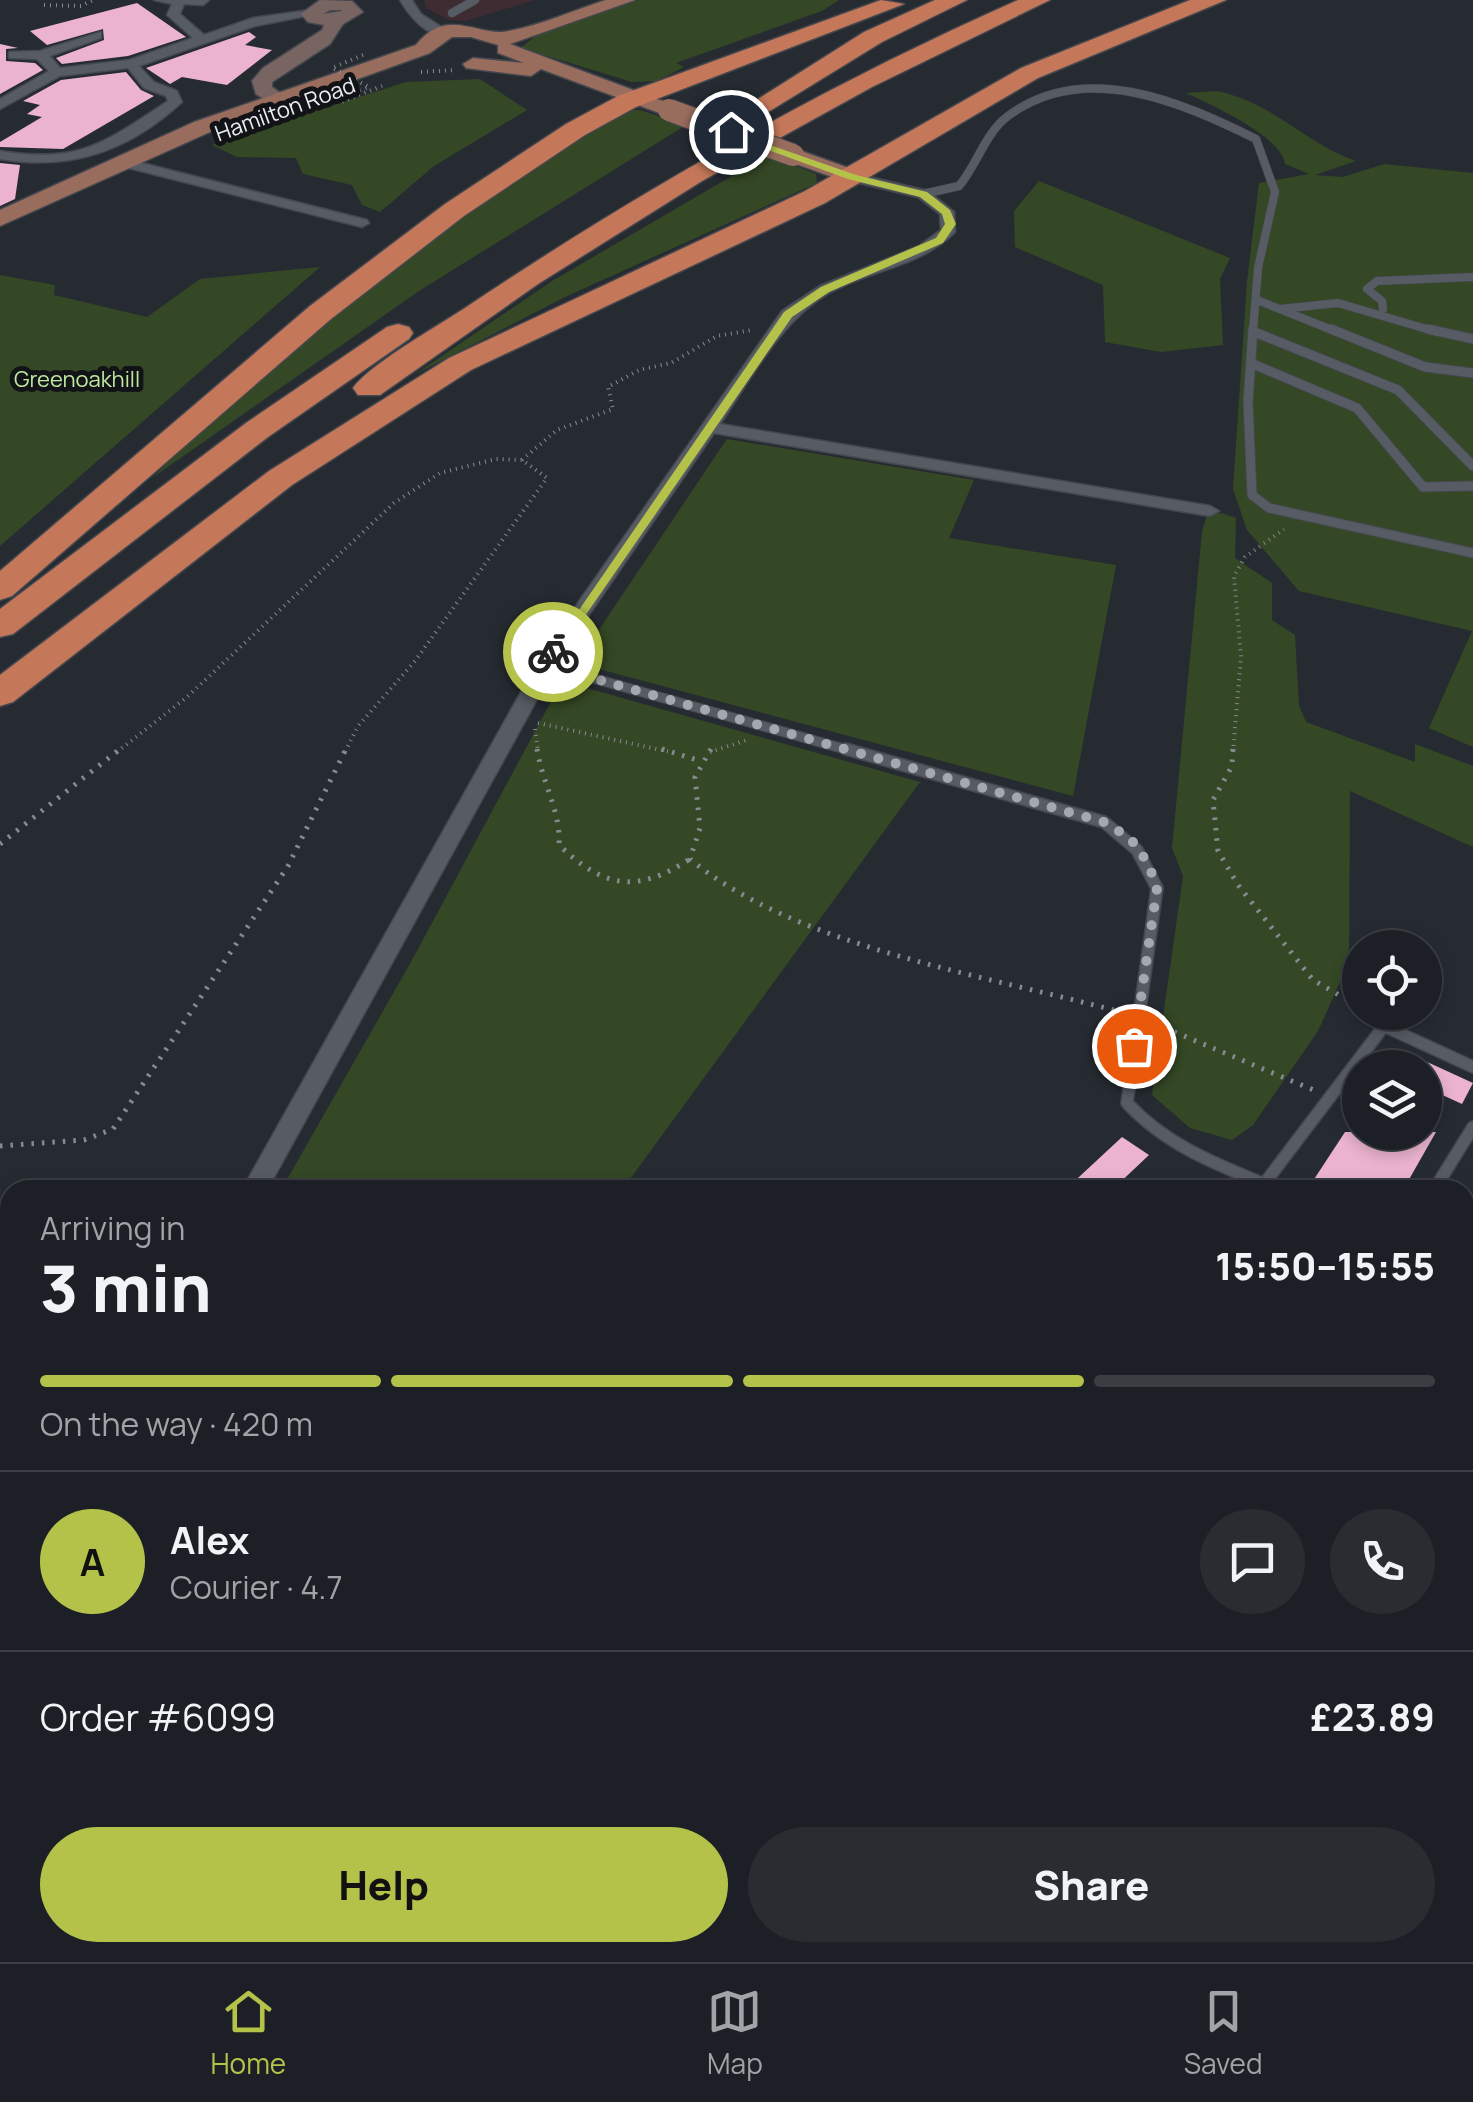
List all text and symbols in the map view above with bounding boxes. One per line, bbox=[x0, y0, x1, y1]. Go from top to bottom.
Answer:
street label: Hamilton Road bbox=[211, 70, 359, 148]
pin bbox=[689, 90, 774, 175]
icon: home bbox=[704, 105, 759, 160]
park label: Greenoakhill bbox=[14, 364, 140, 394]
courier bbox=[503, 602, 603, 702]
icon: bike bbox=[526, 625, 581, 680]
map controls bbox=[1342, 930, 1442, 1150]
button: locate bbox=[1342, 930, 1442, 1030]
pin bbox=[1092, 1004, 1177, 1089]
icon: bag bbox=[1107, 1019, 1162, 1074]
button: layers bbox=[1342, 1050, 1442, 1150]
text: Arriving in bbox=[40, 1206, 185, 1250]
text: 15:50–15:55 bbox=[1215, 1239, 1435, 1291]
text: 3 min bbox=[40, 1243, 212, 1332]
text: On the way · 420 m bbox=[40, 1402, 313, 1446]
button: chat bbox=[1200, 1509, 1305, 1614]
button: phone bbox=[1330, 1509, 1435, 1614]
text: Alex bbox=[170, 1513, 249, 1565]
text: A bbox=[80, 1535, 105, 1587]
text: Courier · 4.7 bbox=[170, 1565, 343, 1609]
text: Order #6099 bbox=[40, 1690, 276, 1742]
text: £23.89 bbox=[1310, 1690, 1435, 1742]
button: Help bbox=[40, 1827, 728, 1942]
button: Share bbox=[748, 1827, 1435, 1942]
tab: Home bbox=[210, 1984, 286, 2082]
tab: Map bbox=[707, 1984, 763, 2082]
tab: Saved bbox=[1184, 1984, 1263, 2082]

